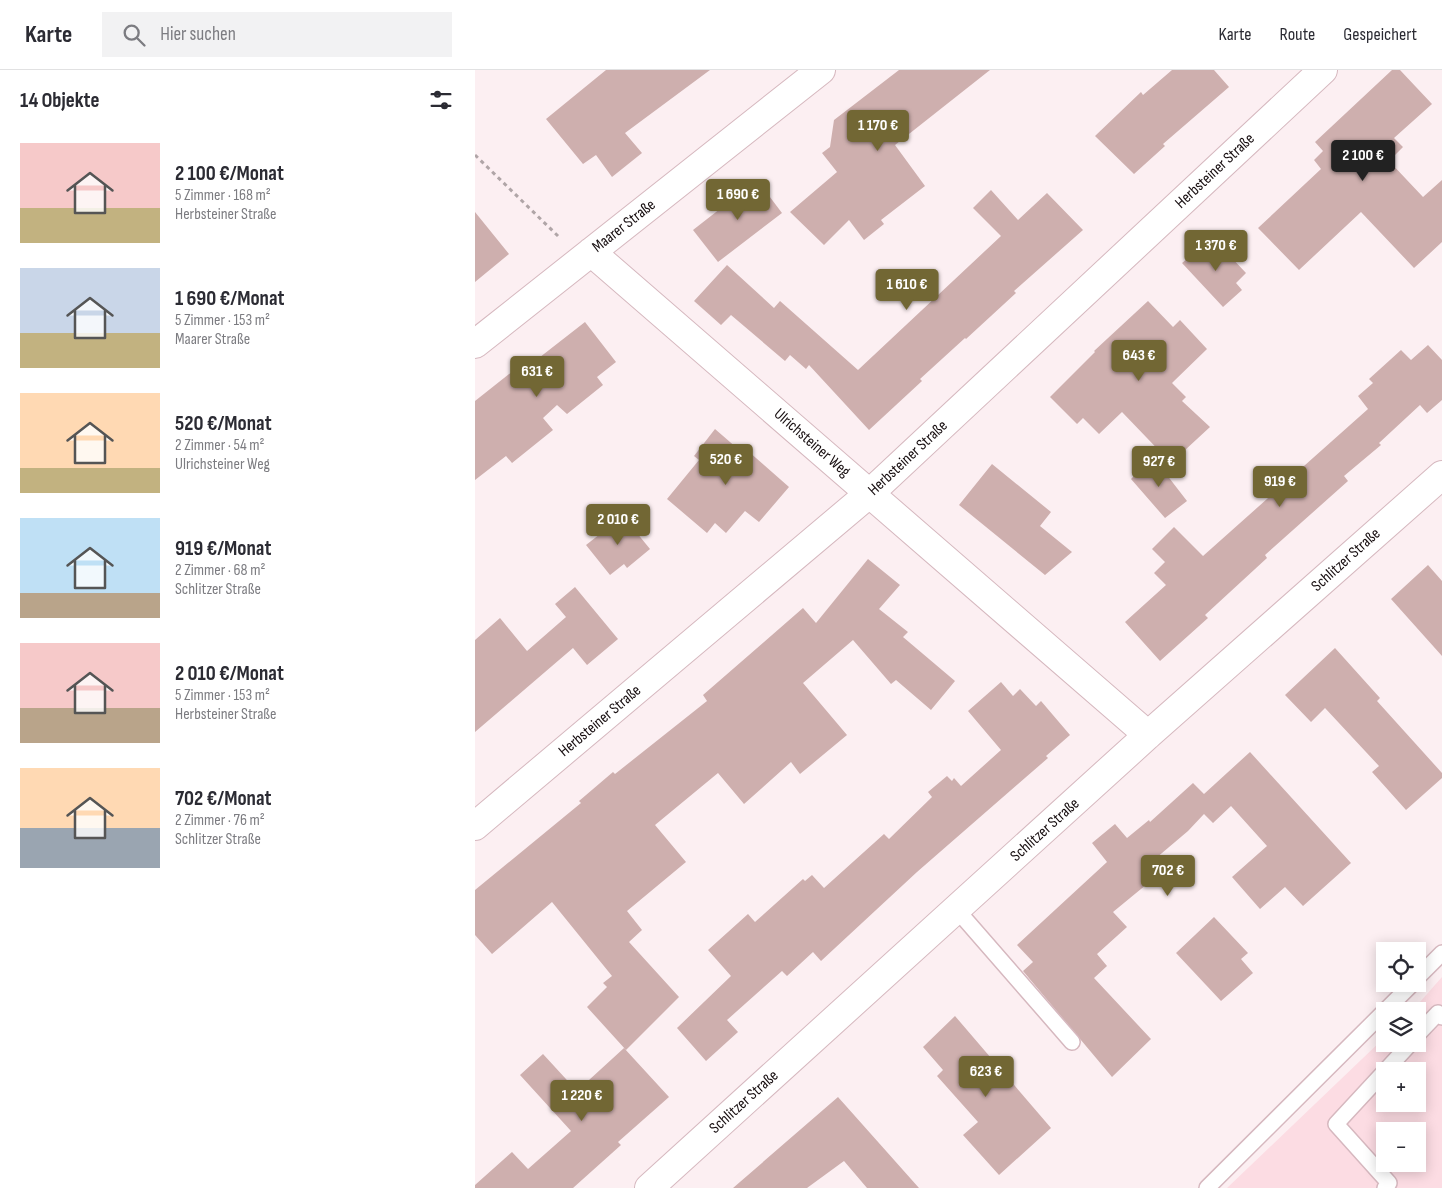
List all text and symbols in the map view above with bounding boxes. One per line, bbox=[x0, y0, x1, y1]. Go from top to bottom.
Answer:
search box bbox=[102, 12, 452, 57]
text: Karte bbox=[25, 20, 72, 49]
icon: search bbox=[120, 21, 148, 49]
text: Hier suchen bbox=[160, 23, 236, 46]
text: Karte bbox=[1219, 24, 1252, 45]
text: Route bbox=[1280, 24, 1315, 45]
text: Gespeichert bbox=[1343, 24, 1417, 45]
icon: filters bbox=[427, 86, 455, 114]
text: 14 Objekte bbox=[20, 88, 99, 113]
pin: 1 170 € bbox=[832, 109, 924, 152]
text: 1 170 € bbox=[858, 116, 898, 135]
street label: Herbsteiner Straße bbox=[1171, 129, 1259, 213]
pin: 2 100 € bbox=[1317, 140, 1409, 182]
text: 2 100 € bbox=[1342, 146, 1384, 165]
text: 2 100 €/Monat bbox=[175, 161, 284, 186]
icon: home bbox=[60, 163, 120, 223]
pin: 1 690 € bbox=[692, 178, 784, 221]
text: 1 690 € bbox=[717, 185, 759, 204]
text: 5 Zimmer · 168 m² bbox=[175, 186, 271, 205]
street label: Maarer Straße bbox=[589, 195, 659, 257]
text: Herbsteiner Straße bbox=[175, 205, 277, 224]
pin: 1 370 € bbox=[1170, 230, 1262, 272]
text: 1 370 € bbox=[1195, 236, 1237, 255]
pin: 1 610 € bbox=[861, 268, 953, 311]
text: 1 610 € bbox=[887, 275, 927, 294]
text: 1 690 €/Monat bbox=[175, 286, 284, 311]
icon: home bbox=[60, 288, 120, 348]
text: 5 Zimmer · 153 m² bbox=[175, 311, 270, 330]
text: Maarer Straße bbox=[175, 330, 250, 349]
pin: 643 € bbox=[1104, 340, 1174, 382]
text: 643 € bbox=[1122, 346, 1156, 365]
pin: 631 € bbox=[502, 356, 572, 398]
text: 631 € bbox=[521, 362, 553, 381]
street label: Ulrichsteiner Weg bbox=[770, 405, 854, 481]
text: 520 €/Monat bbox=[175, 411, 272, 436]
icon: home bbox=[60, 413, 120, 473]
street label: Herbsteiner Straße bbox=[864, 416, 952, 500]
text: 2 Zimmer · 54 m² bbox=[175, 436, 265, 455]
pin: 520 € bbox=[691, 444, 761, 486]
pin: 927 € bbox=[1124, 446, 1194, 488]
text: 520 € bbox=[710, 450, 742, 469]
text: 927 € bbox=[1143, 452, 1175, 471]
text: Ulrichsteiner Weg bbox=[175, 455, 270, 474]
pin: 919 € bbox=[1245, 466, 1315, 508]
text: 919 € bbox=[1264, 472, 1296, 491]
pin: 2 010 € bbox=[572, 504, 664, 546]
text: 2 010 € bbox=[597, 510, 639, 529]
street label: Schlitzer Straße bbox=[1308, 524, 1384, 596]
text: 919 €/Monat bbox=[175, 536, 271, 561]
icon: home bbox=[60, 538, 120, 598]
text: 2 Zimmer · 68 m² bbox=[175, 561, 265, 580]
text: Schlitzer Straße bbox=[175, 580, 261, 599]
text: 2 010 €/Monat bbox=[175, 661, 284, 686]
icon: home bbox=[60, 663, 120, 723]
street label: Herbsteiner Straße bbox=[555, 681, 645, 761]
text: 5 Zimmer · 153 m² bbox=[175, 686, 270, 705]
text: Herbsteiner Straße bbox=[175, 705, 277, 724]
text: 702 €/Monat bbox=[175, 786, 271, 811]
icon: home bbox=[60, 788, 120, 848]
street label: Schlitzer Straße bbox=[1007, 794, 1083, 866]
text: 2 Zimmer · 76 m² bbox=[175, 811, 265, 830]
text: Schlitzer Straße bbox=[175, 830, 261, 849]
pin: 702 € bbox=[1133, 854, 1203, 897]
text: 702 € bbox=[1152, 861, 1184, 880]
map controls bbox=[1376, 942, 1426, 1172]
button: locate bbox=[1376, 942, 1426, 992]
button: layers bbox=[1376, 1002, 1426, 1052]
pin: 623 € bbox=[951, 1056, 1021, 1098]
text: 623 € bbox=[970, 1062, 1002, 1081]
button: + bbox=[1376, 1062, 1426, 1112]
street label: Schlitzer Straße bbox=[706, 1066, 782, 1138]
pin: 1 220 € bbox=[536, 1080, 628, 1122]
text: 1 220 € bbox=[561, 1086, 603, 1105]
button: − bbox=[1376, 1122, 1426, 1172]

